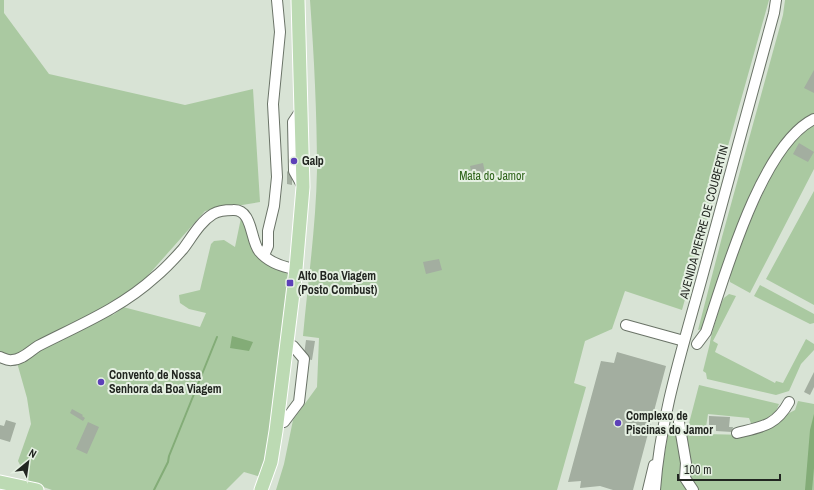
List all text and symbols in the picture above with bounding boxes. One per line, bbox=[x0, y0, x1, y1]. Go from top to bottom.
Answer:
street label: AVENIDA PIERRE DE COUBERTIN bbox=[676, 144, 732, 301]
place label: Galp bbox=[302, 153, 324, 169]
marker: Galp bbox=[289, 156, 299, 166]
park label: Mata do Jamor bbox=[459, 168, 526, 184]
place label: Alto Boa Viagem (Posto Combust) bbox=[298, 268, 377, 298]
marker: Alto Boa Viagem (Posto Combust) bbox=[285, 278, 295, 288]
place label: Convento de Nossa Senhora da Boa Viagem bbox=[109, 367, 222, 397]
marker: Convento de Nossa Senhora da Boa Viagem bbox=[96, 377, 106, 387]
place label: Complexo de Piscinas do Jamor bbox=[626, 408, 713, 438]
marker: Complexo de Piscinas do Jamor bbox=[613, 418, 623, 428]
north arrow bbox=[8, 442, 48, 482]
text: N bbox=[27, 446, 39, 461]
scale bar bbox=[678, 456, 780, 482]
text: 100 m bbox=[684, 462, 711, 478]

